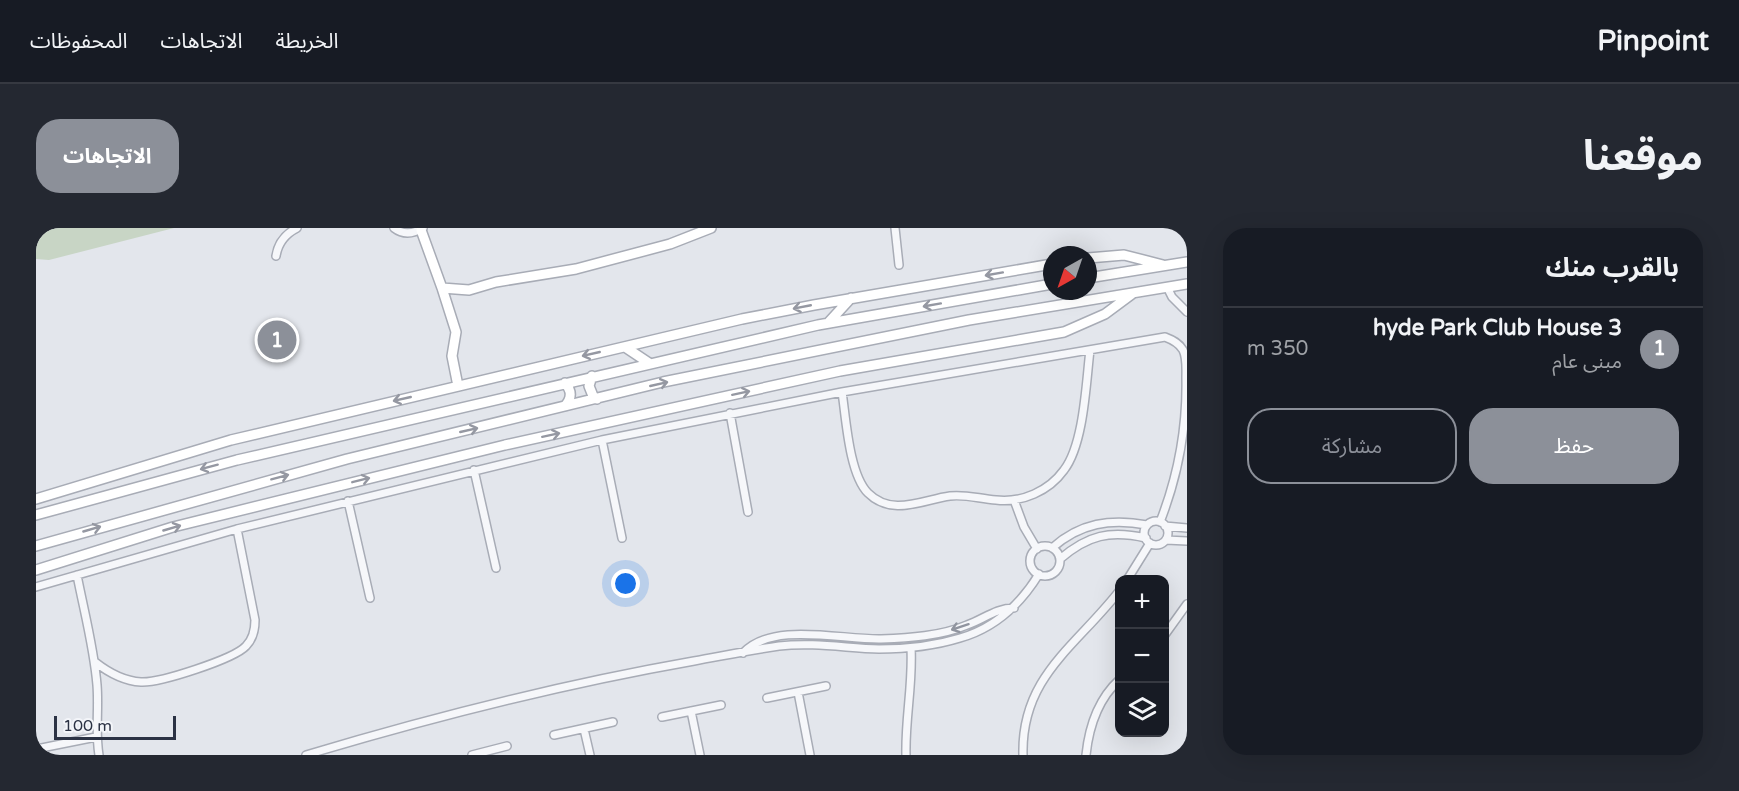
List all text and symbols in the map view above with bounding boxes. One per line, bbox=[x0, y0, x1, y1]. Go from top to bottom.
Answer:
text: Pinpoint bbox=[1597, 24, 1709, 58]
text: المحفوظات bbox=[30, 29, 127, 54]
text: الاتجاهات bbox=[160, 29, 242, 54]
text: الخريطة bbox=[275, 29, 338, 54]
button: الاتجاهات bbox=[36, 119, 179, 193]
text: موقعنا bbox=[1583, 131, 1703, 182]
north arrow bbox=[1043, 246, 1097, 300]
text: بالقرب منك bbox=[1545, 252, 1679, 283]
one-way arrow bbox=[985, 268, 1005, 279]
one-way arrow bbox=[923, 300, 943, 311]
one-way arrow bbox=[793, 302, 813, 313]
text: hyde Park Club House 3 bbox=[1373, 315, 1622, 341]
pin: 1 bbox=[258, 318, 296, 362]
text: 350 m bbox=[1247, 337, 1308, 361]
text: 1 bbox=[1653, 337, 1666, 361]
one-way arrow bbox=[582, 349, 601, 361]
text: مبنى عام bbox=[1552, 350, 1622, 374]
one-way arrow bbox=[649, 377, 668, 389]
one-way arrow bbox=[731, 387, 751, 398]
one-way arrow bbox=[392, 394, 411, 406]
button: مشاركة bbox=[1247, 408, 1457, 484]
button: حفظ bbox=[1469, 408, 1679, 484]
one-way arrow bbox=[459, 424, 478, 436]
one-way arrow bbox=[541, 429, 560, 440]
one-way arrow bbox=[200, 462, 219, 473]
one-way arrow bbox=[270, 471, 289, 482]
one-way arrow bbox=[351, 473, 370, 485]
one-way arrow bbox=[162, 522, 181, 533]
one-way arrow bbox=[82, 523, 101, 534]
your location bbox=[611, 569, 640, 598]
map controls bbox=[1115, 575, 1169, 737]
button: + bbox=[1115, 575, 1169, 629]
one-way arrow bbox=[951, 622, 970, 633]
button: − bbox=[1115, 629, 1169, 683]
button: layers bbox=[1115, 683, 1169, 737]
scale bar bbox=[54, 713, 176, 741]
text: 100 m bbox=[63, 716, 112, 736]

